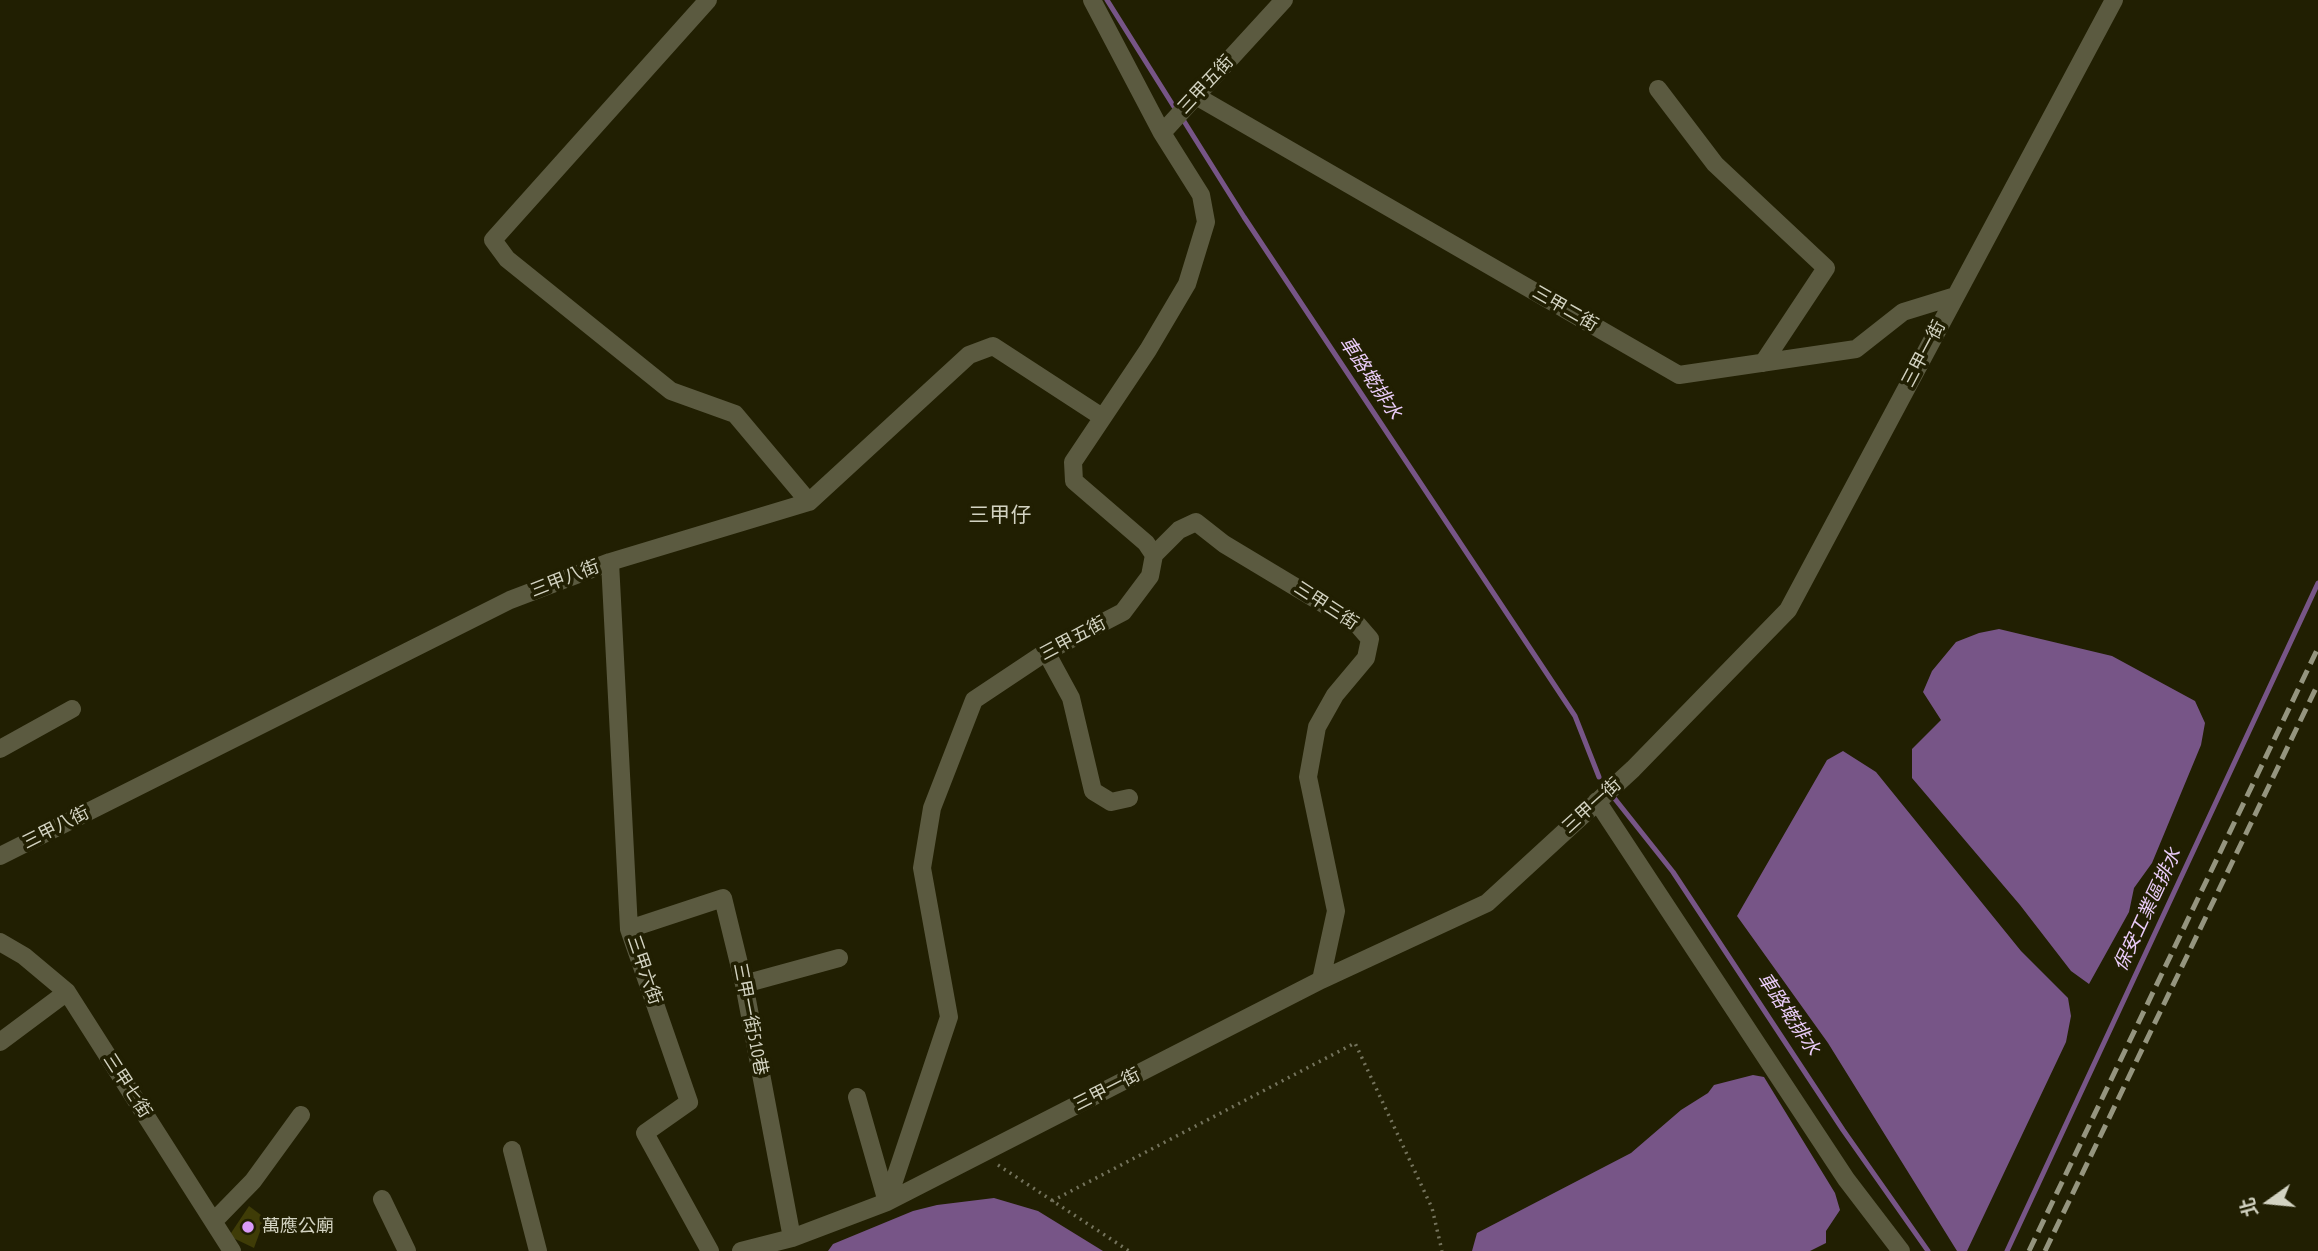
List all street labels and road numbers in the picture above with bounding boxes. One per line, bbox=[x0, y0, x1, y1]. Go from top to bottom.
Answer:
street label: 三甲五街 bbox=[1174, 51, 1238, 119]
street label: 三甲二街 bbox=[1528, 282, 1602, 336]
street label: 三甲一街 bbox=[1898, 317, 1950, 391]
street label: 三甲八街 bbox=[528, 556, 602, 602]
street label: 三甲三街 bbox=[1290, 577, 1362, 635]
street label: 三甲五街 bbox=[1036, 613, 1110, 665]
street label: 三甲一街 bbox=[1558, 774, 1626, 838]
street label: 三甲八街 bbox=[19, 802, 93, 854]
street label: 三甲六街 bbox=[622, 932, 666, 1008]
street label: 三甲一街510巷 bbox=[728, 961, 772, 1077]
street label: 三甲七街 bbox=[98, 1050, 156, 1122]
street label: 三甲一街 bbox=[1070, 1064, 1144, 1116]

